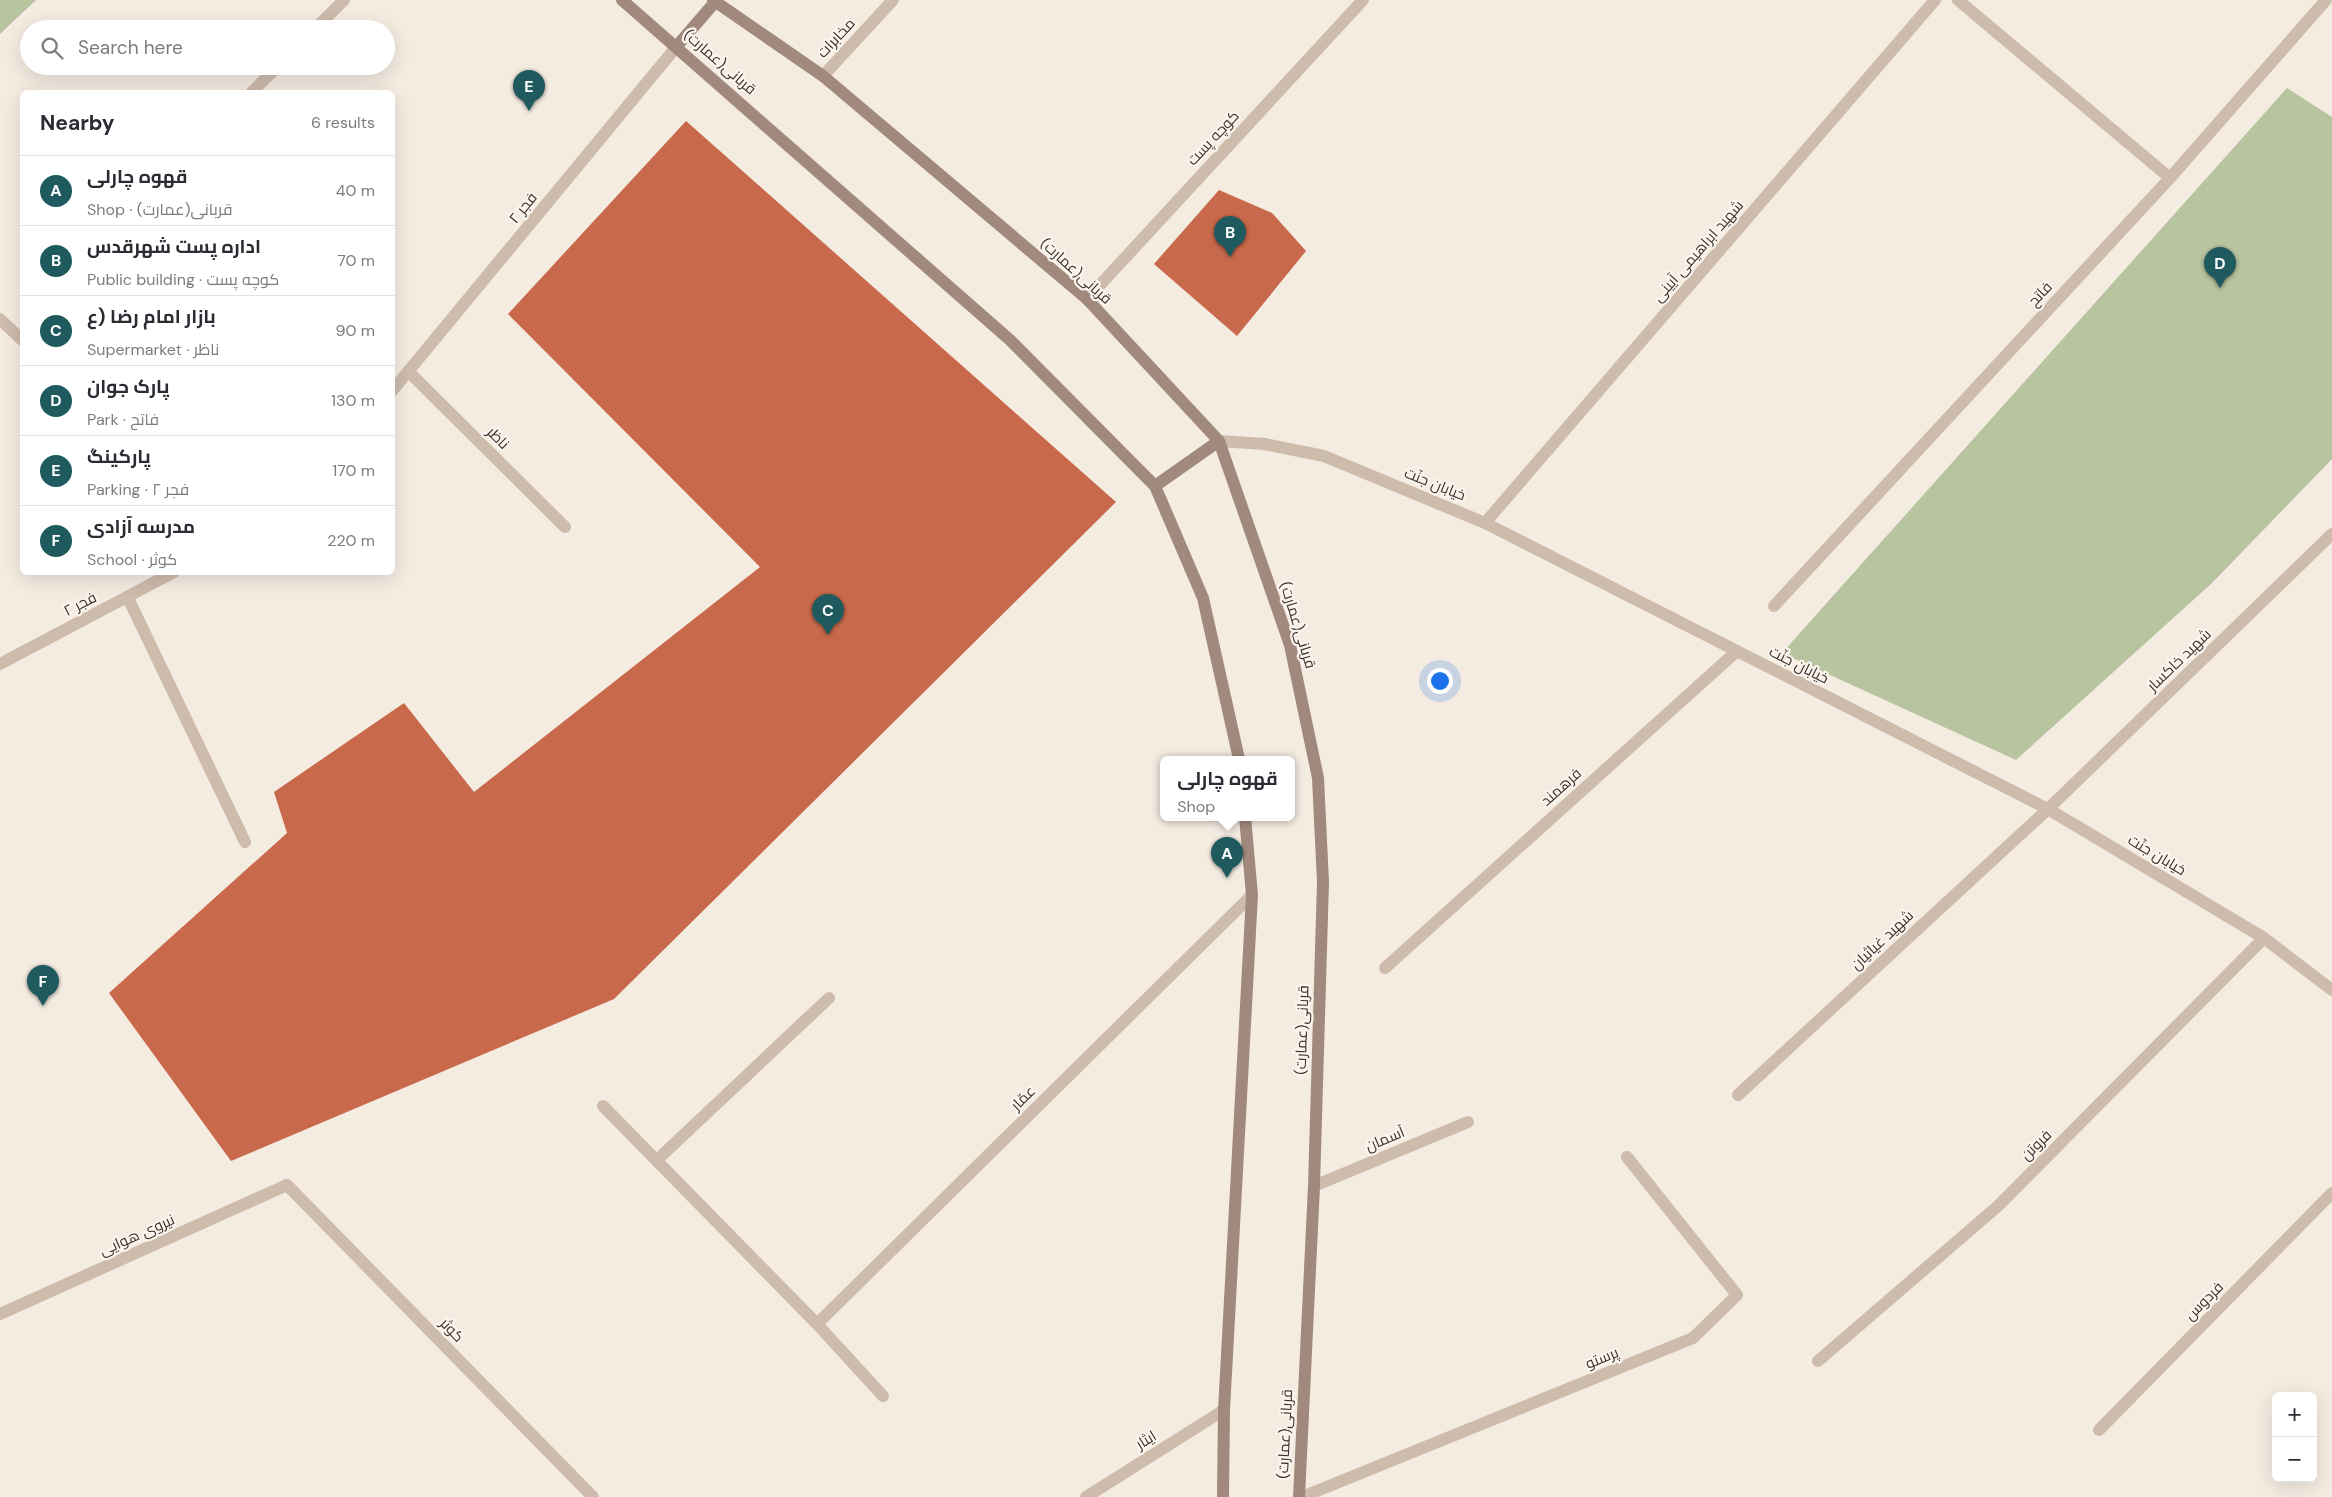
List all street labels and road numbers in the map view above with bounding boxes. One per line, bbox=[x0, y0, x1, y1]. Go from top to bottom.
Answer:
street label: مخابرات bbox=[812, 14, 860, 62]
street label: (عمارت)قربانی bbox=[680, 25, 760, 99]
street label: کوچه پست bbox=[1182, 106, 1244, 170]
street label: فجر ۲ bbox=[504, 188, 542, 228]
street label: شهید ابراهیمی آیینی bbox=[1648, 196, 1748, 306]
street label: (عمارت)قربانی bbox=[1036, 234, 1116, 308]
street label: فاتح bbox=[2023, 277, 2057, 311]
street label: ناظر bbox=[482, 422, 514, 454]
street label: خیابان جنّت bbox=[1401, 463, 1469, 505]
street label: (عمارت)قربانی bbox=[1275, 579, 1321, 671]
street label: فجر ۲ bbox=[60, 587, 100, 621]
street label: شهید خاکسار bbox=[2142, 624, 2215, 696]
street label: خیابان جنّت bbox=[1766, 641, 1832, 689]
street label: فرهمند bbox=[1536, 763, 1586, 811]
street label: خیابان جنّت bbox=[2124, 830, 2190, 880]
street label: شهید غیاثیان bbox=[1846, 906, 1918, 974]
street label: (عمارت)قربانی bbox=[1290, 985, 1314, 1075]
street label: عمّار bbox=[1006, 1081, 1040, 1115]
street label: آسمان bbox=[1362, 1122, 1408, 1156]
street label: فروتن bbox=[2016, 1125, 2056, 1165]
street label: نیروی هوایی bbox=[96, 1210, 178, 1260]
street label: فردوس bbox=[2180, 1277, 2228, 1325]
street label: کوثر bbox=[435, 1313, 468, 1347]
street label: پرستو bbox=[1582, 1342, 1622, 1374]
street label: (عمارت)قربانی bbox=[1273, 1389, 1297, 1479]
street label: ایثار bbox=[1131, 1426, 1160, 1455]

